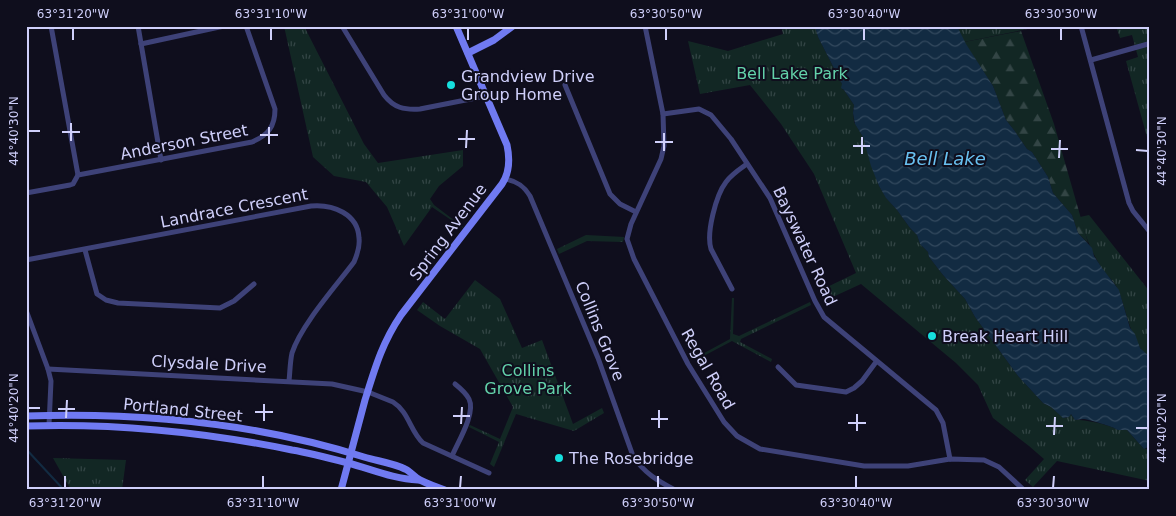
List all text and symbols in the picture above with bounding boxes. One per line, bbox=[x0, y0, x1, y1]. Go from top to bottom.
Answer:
text: 63°31'20"W bbox=[37, 7, 109, 21]
text: 63°31'10"W bbox=[235, 7, 307, 21]
text: 63°31'00"W bbox=[432, 7, 504, 21]
text: 63°30'50"W bbox=[630, 7, 702, 21]
text: 63°30'40"W bbox=[828, 7, 900, 21]
text: 63°30'30"W bbox=[1025, 7, 1097, 21]
park label: Bell Lake Park bbox=[736, 64, 849, 83]
place label: Grandview Drive Group Home bbox=[461, 67, 595, 104]
marker: Grandview Drive Group Home bbox=[445, 79, 457, 91]
text: 44°40'30"N bbox=[7, 96, 21, 166]
text: 44°40'30"N bbox=[1155, 116, 1169, 186]
street label: Anderson Street bbox=[119, 120, 249, 164]
water label: Bell Lake bbox=[904, 148, 986, 169]
street label: Spring Avenue bbox=[405, 180, 491, 284]
street label: Bayswater Road bbox=[769, 183, 841, 309]
street label: Landrace Crescent bbox=[159, 184, 309, 232]
street label: Collins Grove bbox=[571, 278, 629, 384]
street label: Regal Road bbox=[677, 325, 739, 413]
place label: Break Heart Hill bbox=[942, 327, 1068, 346]
marker: Break Heart Hill bbox=[926, 330, 938, 342]
street label: Clysdale Drive bbox=[151, 351, 267, 377]
park label: Collins Grove Park bbox=[484, 361, 572, 398]
text: 44°40'20"N bbox=[7, 373, 21, 443]
text: 44°40'20"N bbox=[1155, 393, 1169, 463]
street label: Portland Street bbox=[122, 394, 244, 426]
place label: The Rosebridge bbox=[568, 449, 694, 468]
marker: The Rosebridge bbox=[553, 452, 565, 464]
text: 63°31'20"W bbox=[29, 496, 101, 510]
text: 63°31'10"W bbox=[227, 496, 299, 510]
text: 63°31'00"W bbox=[424, 496, 496, 510]
text: 63°30'50"W bbox=[622, 496, 694, 510]
text: 63°30'40"W bbox=[820, 496, 892, 510]
text: 63°30'30"W bbox=[1017, 496, 1089, 510]

